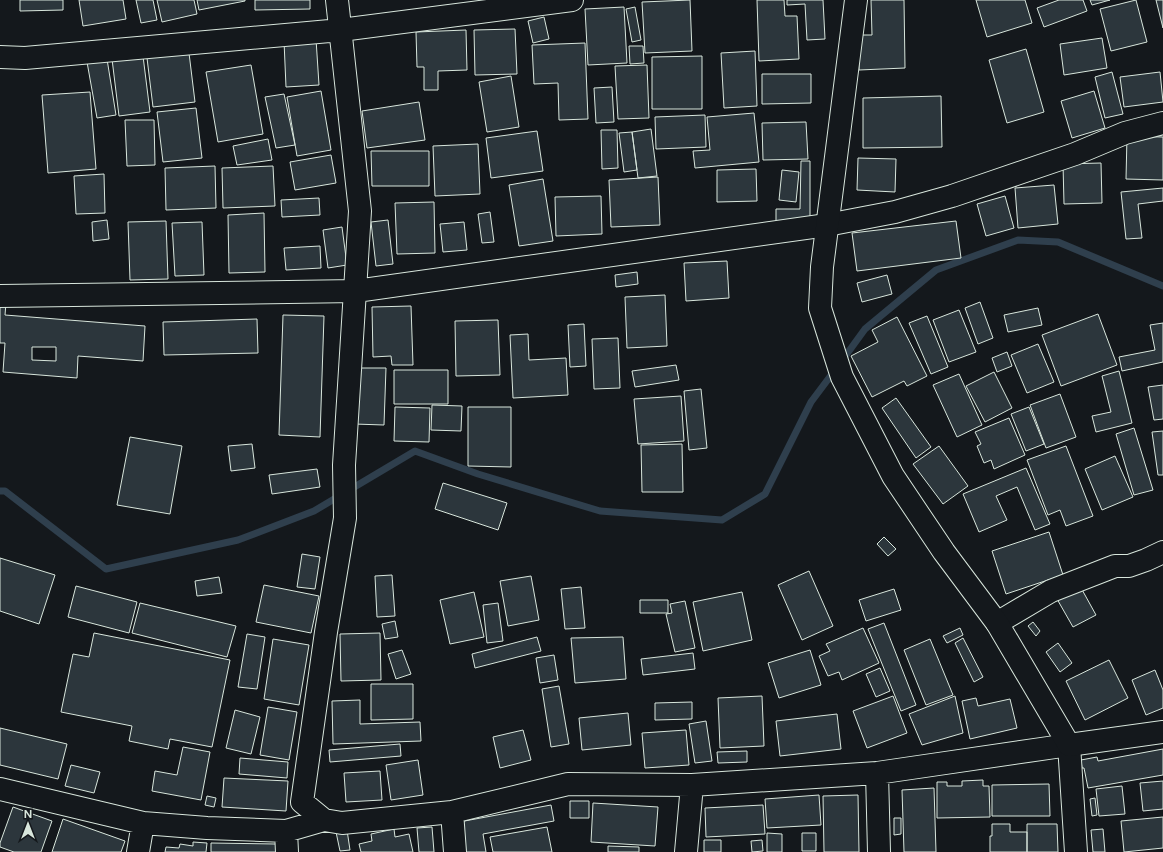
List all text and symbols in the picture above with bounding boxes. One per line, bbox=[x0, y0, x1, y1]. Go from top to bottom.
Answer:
north arrow bbox=[8, 804, 48, 844]
text: N bbox=[24, 808, 32, 821]

